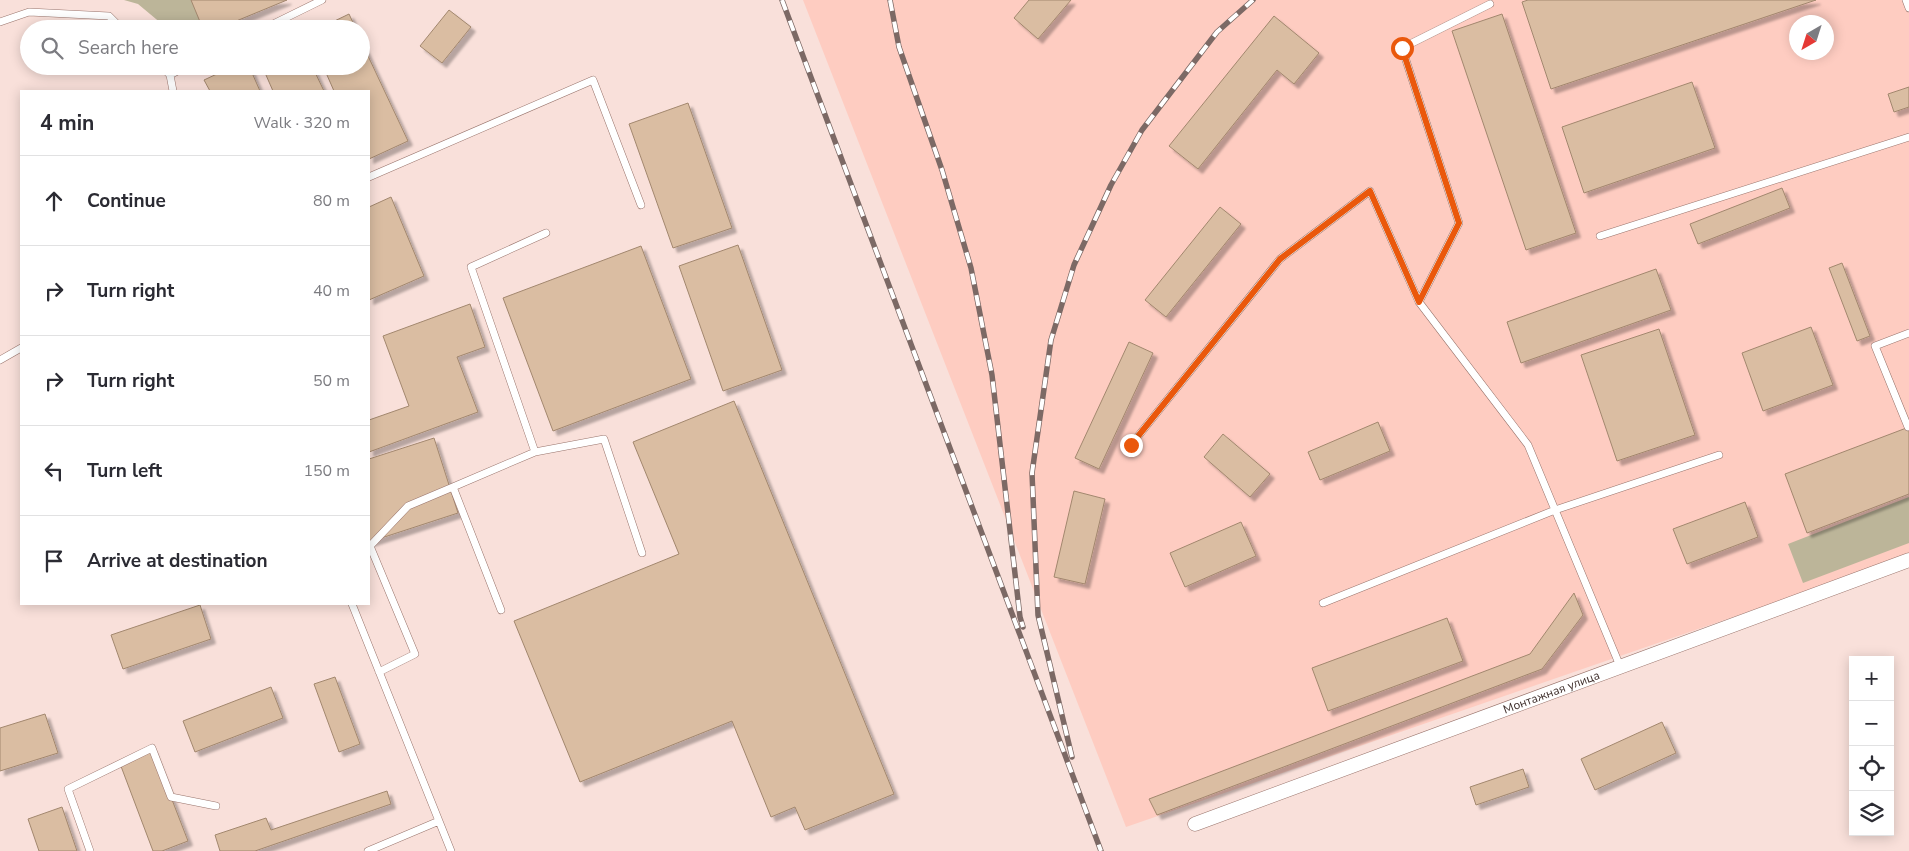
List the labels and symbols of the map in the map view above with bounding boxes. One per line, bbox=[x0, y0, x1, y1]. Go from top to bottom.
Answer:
north arrow bbox=[1789, 15, 1834, 60]
route start bbox=[1391, 37, 1414, 60]
route end bbox=[1120, 434, 1143, 457]
street label: Монтажная улица bbox=[1501, 667, 1602, 717]

